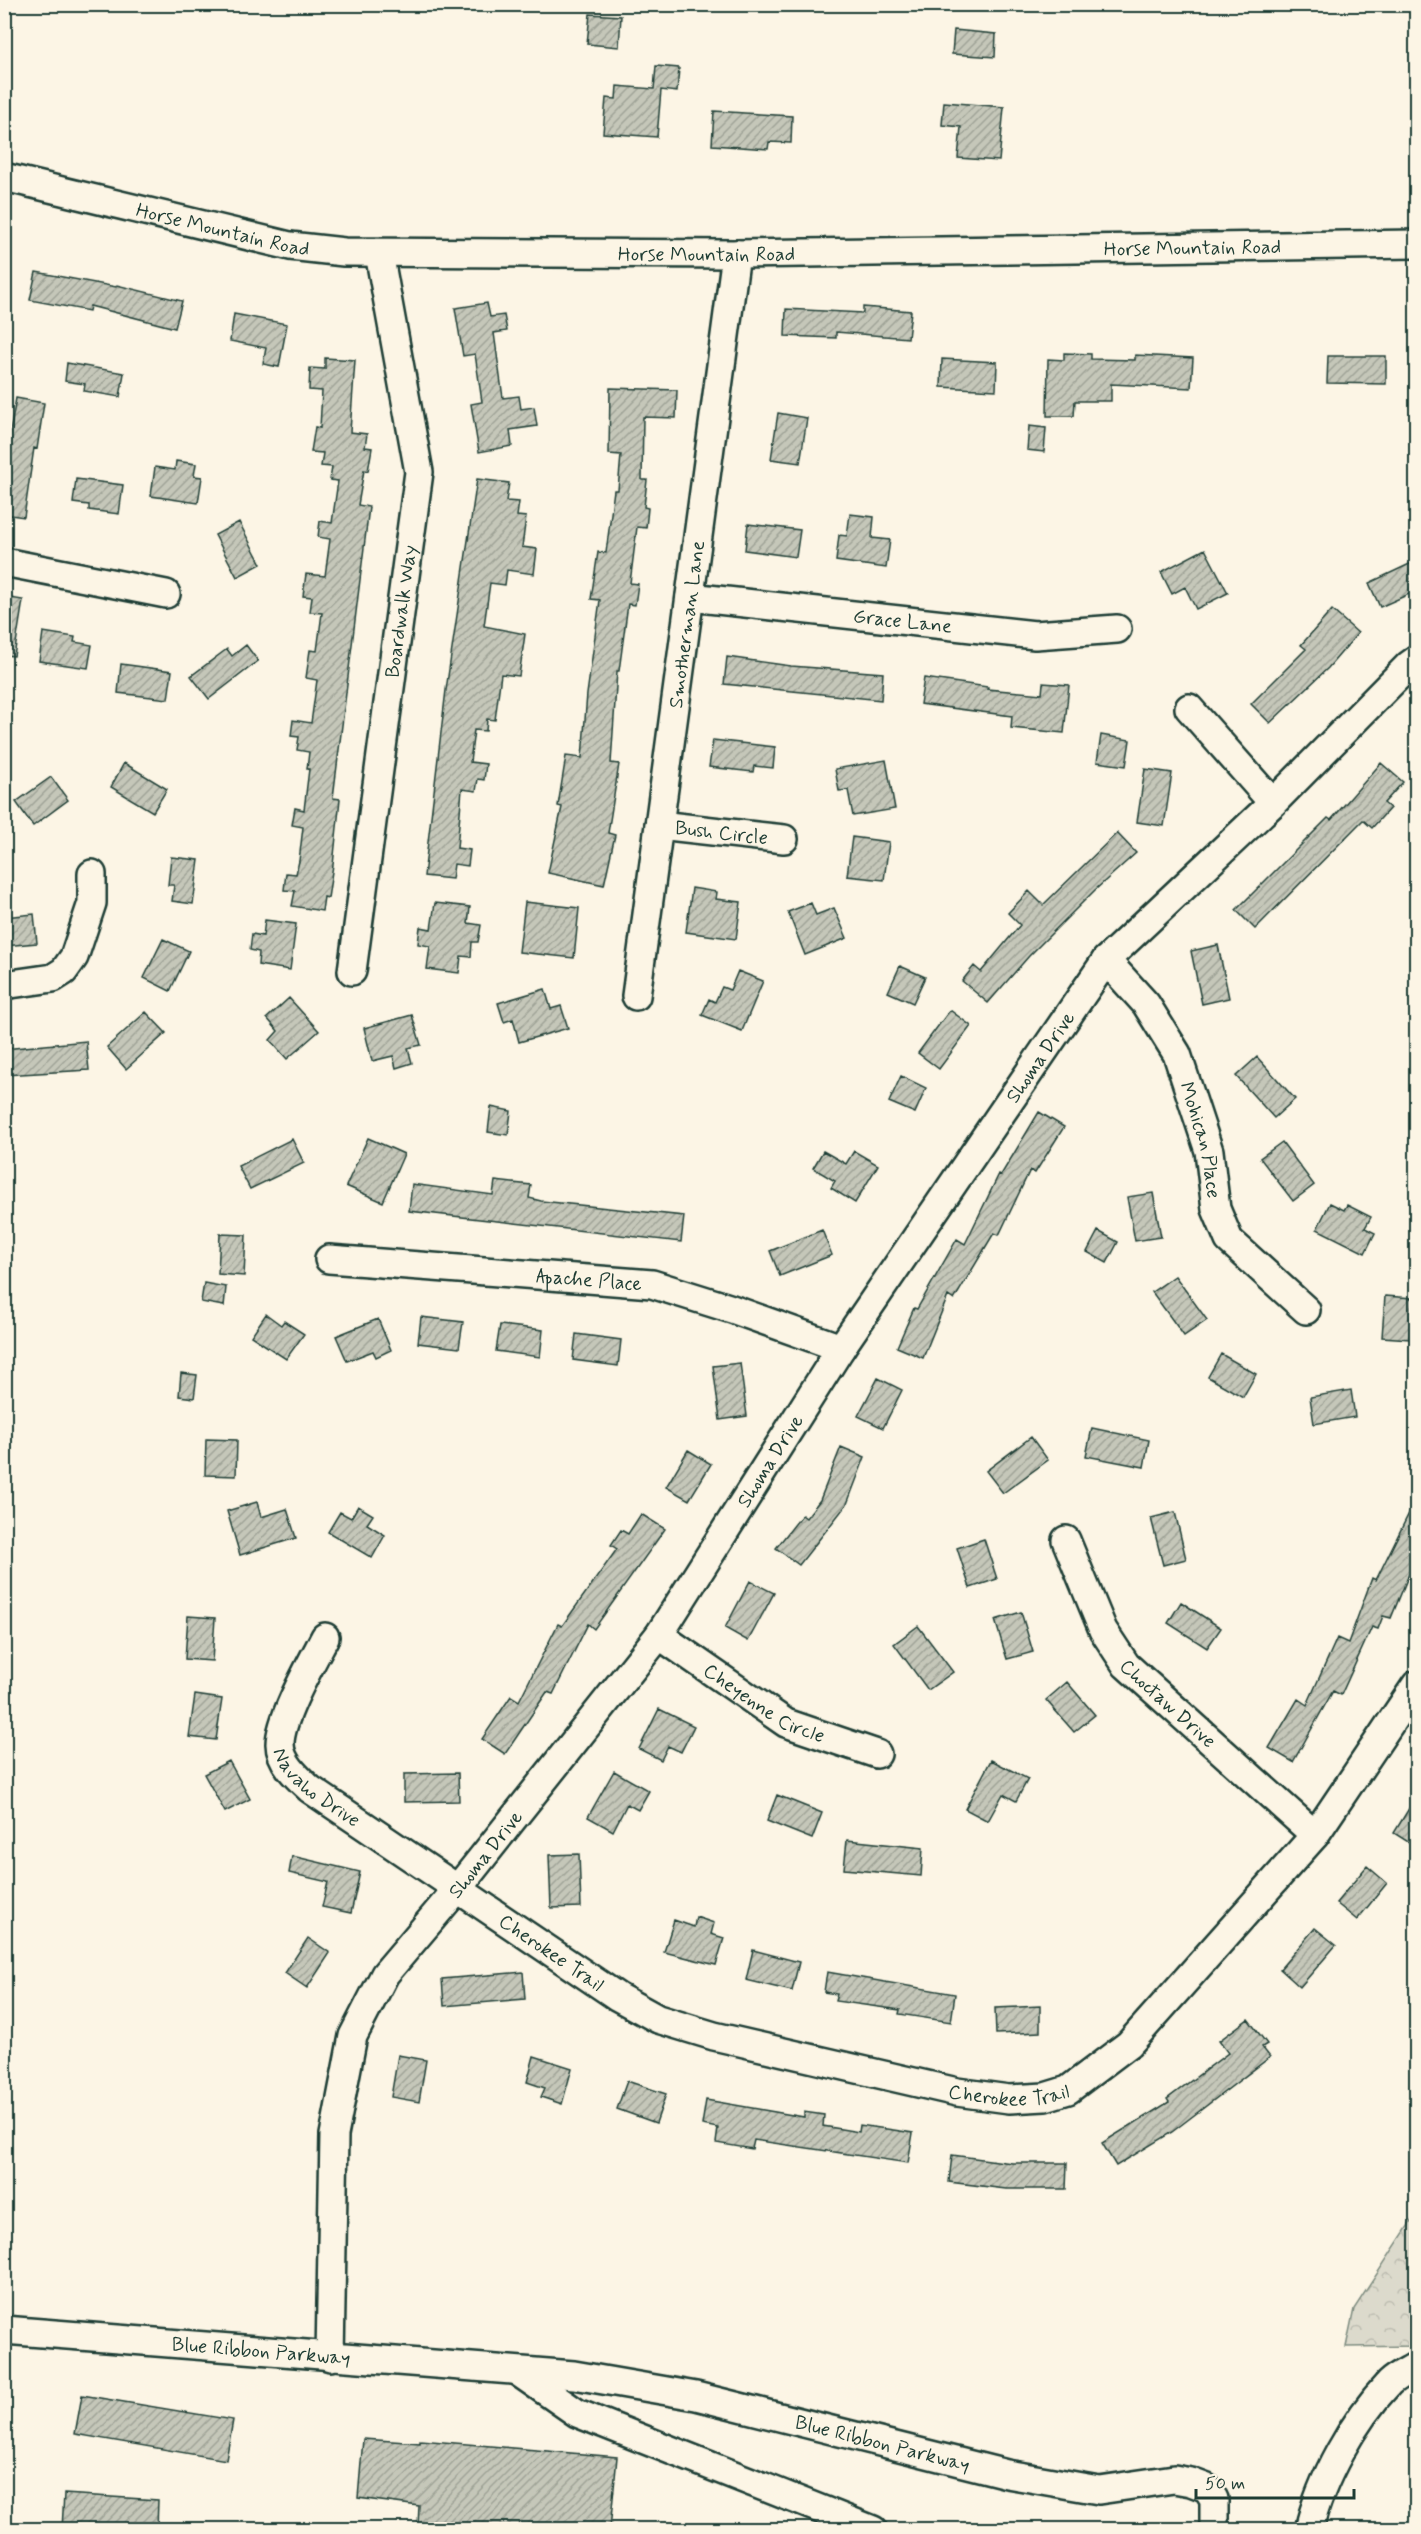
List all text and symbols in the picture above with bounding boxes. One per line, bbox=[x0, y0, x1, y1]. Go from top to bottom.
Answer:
street label: Horse Mountain Road bbox=[133, 197, 311, 263]
street label: Horse Mountain Road bbox=[1104, 234, 1281, 264]
street label: Horse Mountain Road bbox=[618, 241, 795, 269]
street label: Smotherman Lane bbox=[663, 539, 712, 710]
street label: Boardwalk Way bbox=[379, 543, 424, 680]
street label: Grace Lane bbox=[852, 603, 954, 641]
street label: Bush Circle bbox=[674, 815, 769, 852]
street label: Shoma Drive bbox=[1000, 1006, 1082, 1109]
street label: Mohican Place bbox=[1172, 1078, 1227, 1200]
street label: Apache Place bbox=[535, 1263, 643, 1298]
street label: Shoma Drive bbox=[731, 1410, 811, 1513]
street label: Choctaw Drive bbox=[1113, 1653, 1221, 1755]
street label: Cheyenne Circle bbox=[697, 1658, 828, 1750]
street label: Navaho Drive bbox=[266, 1744, 365, 1834]
street label: Shoma Drive bbox=[443, 1805, 530, 1905]
street label: Cherokee Trail bbox=[493, 1908, 609, 1999]
street label: Cherokee Trail bbox=[946, 2078, 1073, 2114]
street label: Blue Ribbon Parkway bbox=[171, 2331, 352, 2372]
street label: Blue Ribbon Parkway bbox=[792, 2409, 973, 2479]
scale bar bbox=[1196, 2462, 1354, 2500]
text: 50 m bbox=[1205, 2472, 1245, 2496]

